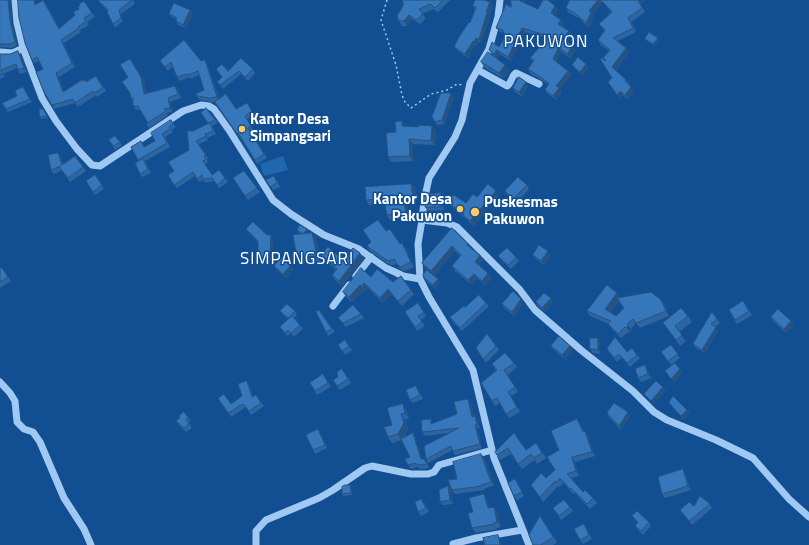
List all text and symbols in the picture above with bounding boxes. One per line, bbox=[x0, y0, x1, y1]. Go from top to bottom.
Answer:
district label: PAKUWON bbox=[503, 33, 589, 53]
place label: Kantor Desa Simpangsari bbox=[250, 111, 331, 146]
marker: Kantor Desa Simpangsari bbox=[237, 124, 247, 134]
place label: Kantor Desa Pakuwon bbox=[373, 191, 452, 226]
place label: Puskesmas Pakuwon bbox=[484, 194, 558, 229]
marker: Kantor Desa Pakuwon bbox=[455, 204, 465, 214]
marker: Puskesmas Pakuwon bbox=[469, 206, 481, 218]
district label: SIMPANGSARI bbox=[240, 250, 354, 270]

